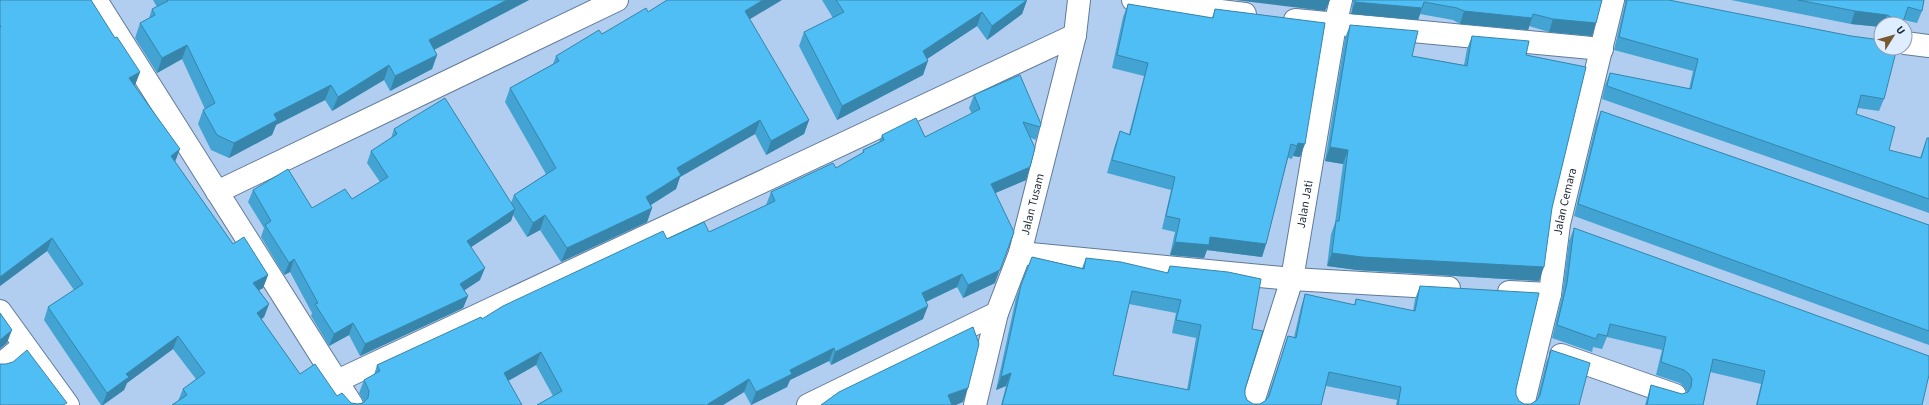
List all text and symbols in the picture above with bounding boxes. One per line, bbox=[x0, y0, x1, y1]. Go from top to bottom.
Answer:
north arrow bbox=[1873, 16, 1913, 56]
text: U bbox=[1892, 23, 1909, 38]
street label: Jalan Cemara bbox=[1549, 166, 1581, 236]
street label: Jalan Tusam bbox=[1016, 172, 1048, 237]
street label: Jalan Jati bbox=[1292, 179, 1317, 230]

